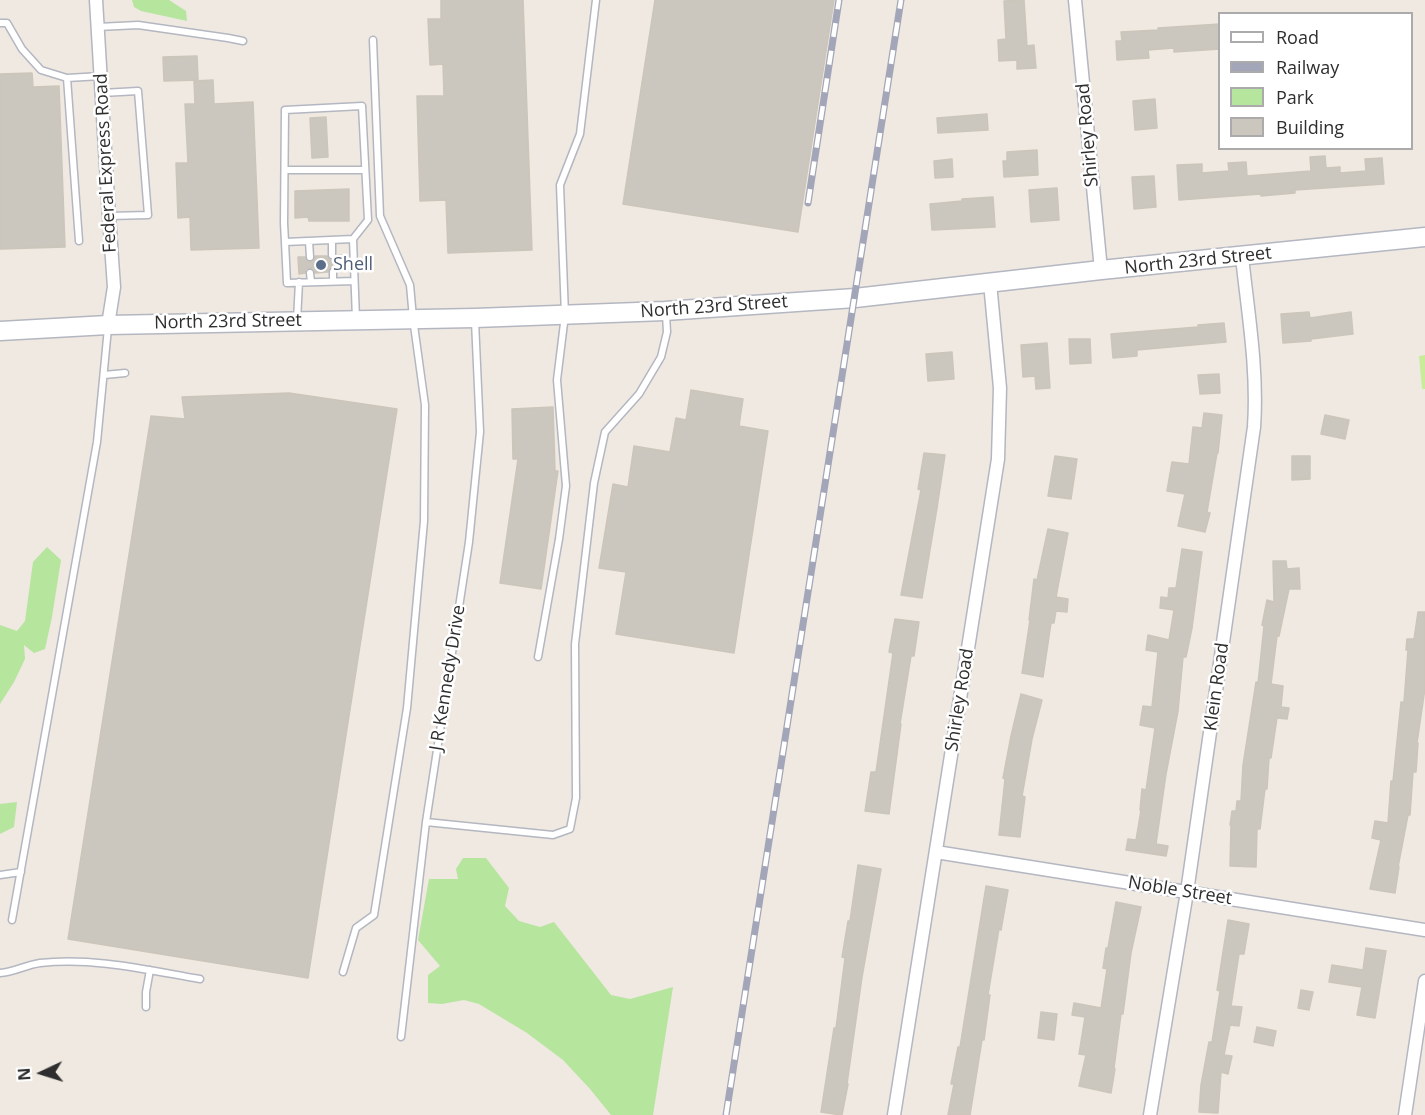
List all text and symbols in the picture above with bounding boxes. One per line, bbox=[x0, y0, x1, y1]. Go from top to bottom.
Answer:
legend bbox=[1218, 12, 1413, 150]
text: Road bbox=[1276, 25, 1319, 49]
text: Railway bbox=[1276, 55, 1339, 79]
street label: Federal Express Road bbox=[91, 73, 121, 253]
street label: Shirley Road bbox=[1073, 82, 1103, 188]
text: Park bbox=[1276, 85, 1314, 109]
text: Building bbox=[1276, 115, 1344, 139]
street label: North 23rd Street bbox=[1123, 243, 1273, 279]
place label: Shell bbox=[333, 254, 373, 276]
marker: Shell bbox=[314, 258, 328, 272]
street label: North 23rd Street bbox=[640, 291, 788, 323]
street label: North 23rd Street bbox=[154, 310, 302, 334]
street label: J R Kennedy Drive bbox=[426, 604, 470, 752]
street label: Klein Road bbox=[1200, 641, 1234, 733]
street label: Shirley Road bbox=[941, 647, 979, 753]
street label: Noble Street bbox=[1126, 872, 1234, 910]
north arrow bbox=[12, 1043, 72, 1103]
text: N bbox=[13, 1067, 35, 1082]

